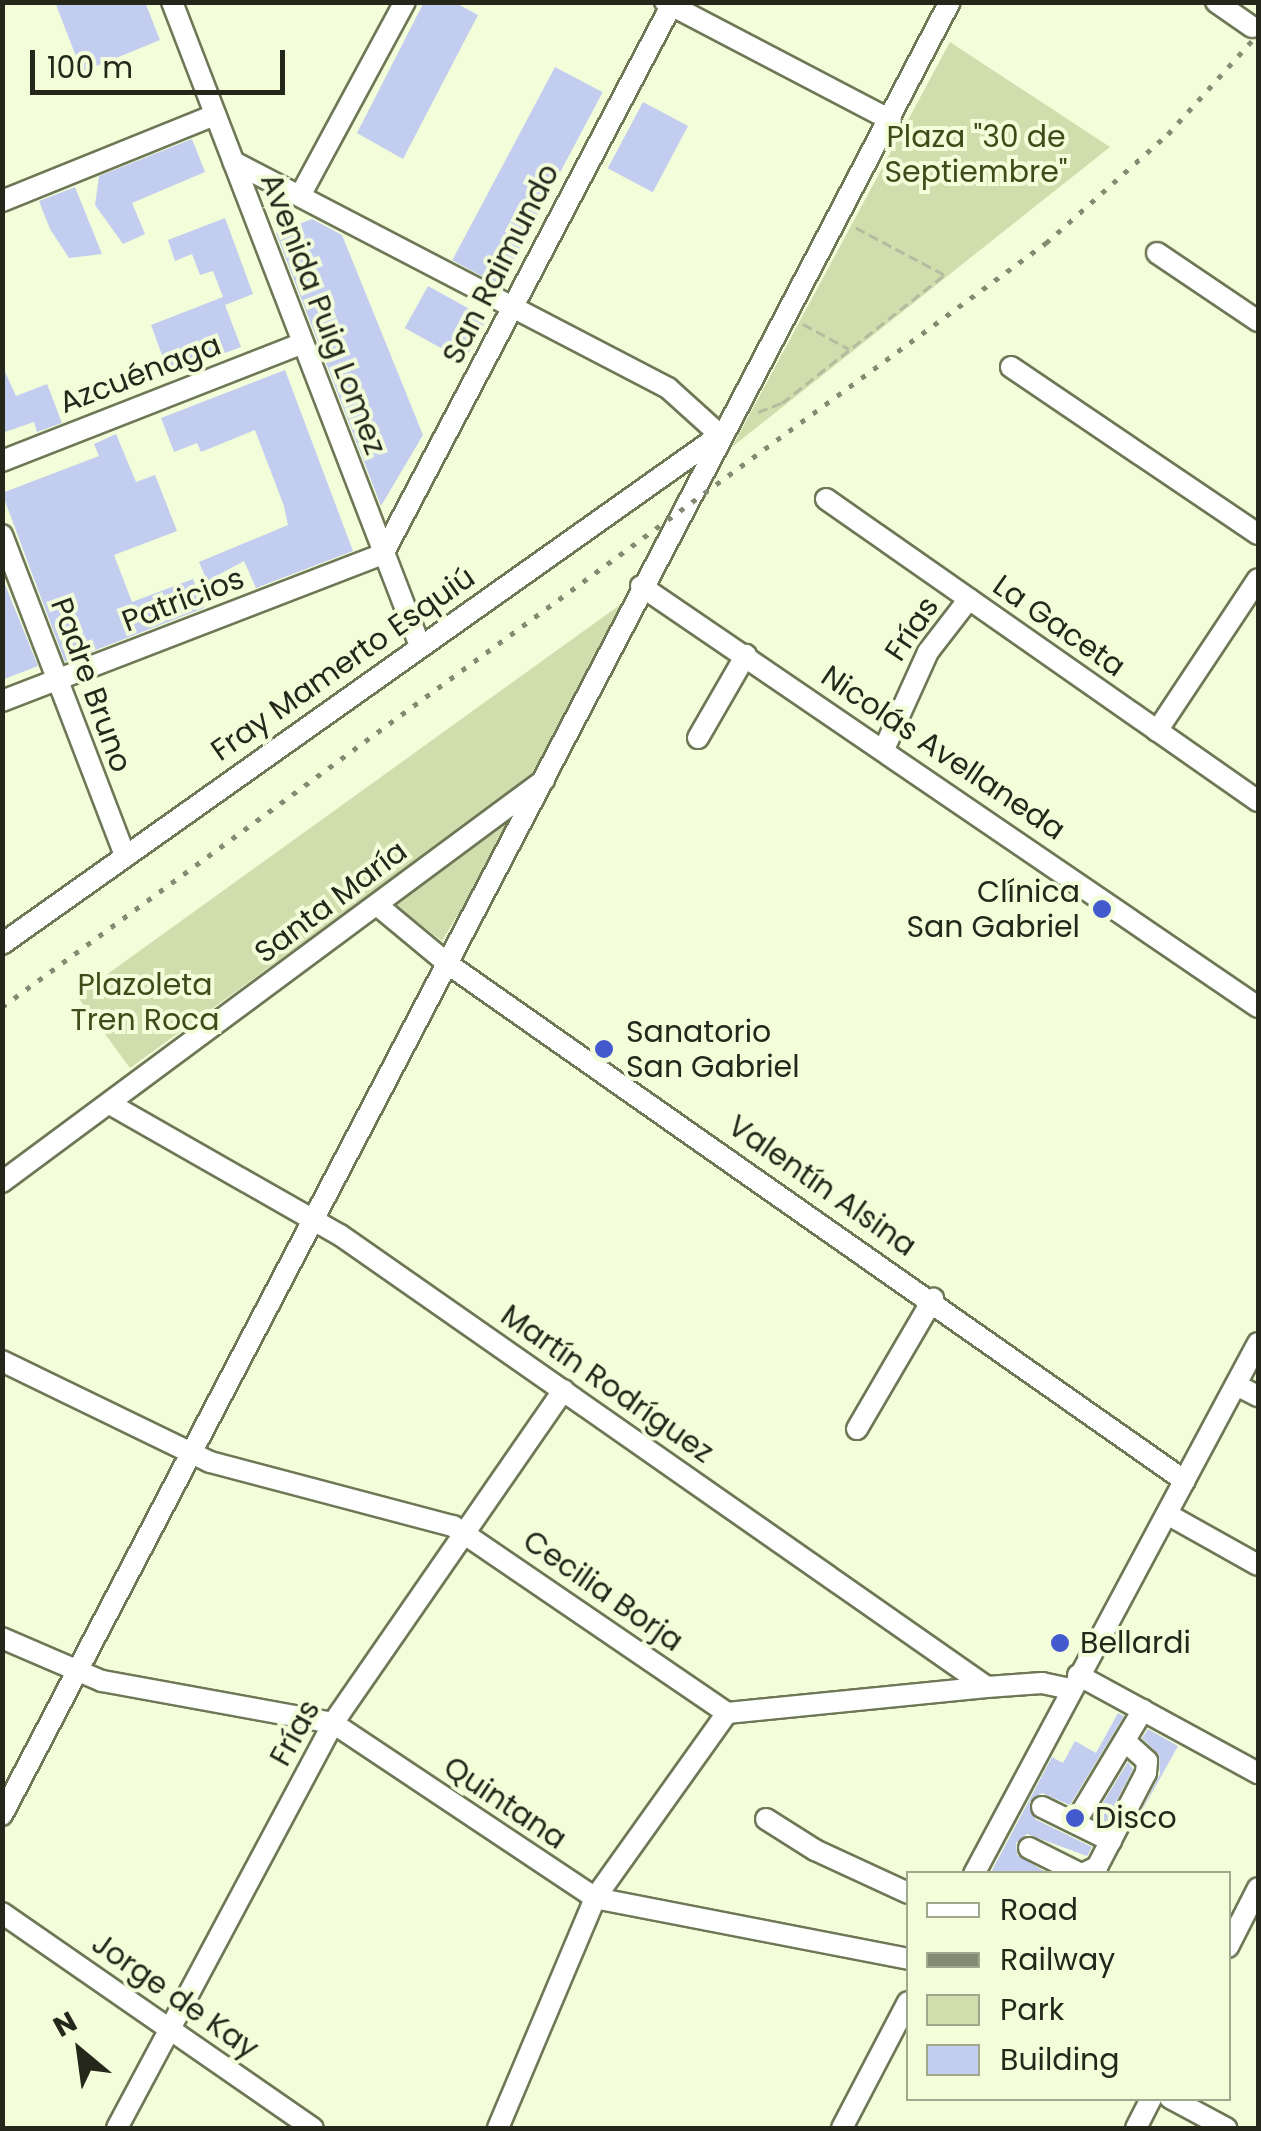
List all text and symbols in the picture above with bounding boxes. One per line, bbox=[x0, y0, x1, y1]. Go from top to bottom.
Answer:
scale bar bbox=[35, 30, 290, 92]
text: 100 m bbox=[47, 46, 133, 89]
park label: Plaza "30 de Septiembre" bbox=[884, 119, 1068, 190]
street label: San Raimundo bbox=[435, 158, 567, 370]
street label: Avenida Puig Lomez bbox=[253, 168, 393, 460]
street label: Azcuénaga bbox=[54, 327, 226, 421]
street label: Fray Mamerto Esquiú bbox=[204, 559, 482, 769]
street label: Patricios bbox=[117, 560, 249, 640]
street label: La Gaceta bbox=[986, 567, 1132, 685]
street label: Frías bbox=[878, 590, 946, 668]
street label: Padre Bruno bbox=[43, 593, 139, 777]
street label: Nicolás Avellaneda bbox=[814, 658, 1072, 848]
street label: Santa María bbox=[248, 833, 414, 971]
place label: Clínica San Gabriel bbox=[906, 874, 1080, 944]
marker: Clínica San Gabriel bbox=[1089, 896, 1115, 922]
park label: Plazoleta Tren Roca bbox=[70, 967, 220, 1038]
place label: Sanatorio San Gabriel bbox=[626, 1014, 800, 1084]
marker: Sanatorio San Gabriel bbox=[591, 1036, 617, 1062]
street label: Valentín Alsina bbox=[721, 1108, 923, 1264]
street label: Martín Rodríguez bbox=[494, 1297, 720, 1471]
street label: Cecilia Borja bbox=[516, 1523, 690, 1659]
place label: Bellardi bbox=[1080, 1625, 1191, 1661]
marker: Bellardi bbox=[1049, 1632, 1071, 1654]
street label: Frías bbox=[262, 1694, 328, 1772]
street label: Quintana bbox=[437, 1749, 573, 1857]
place label: Disco bbox=[1095, 1800, 1177, 1836]
marker: Disco bbox=[1064, 1807, 1086, 1829]
legend bbox=[906, 1871, 1231, 2101]
text: Road bbox=[1000, 1888, 1078, 1931]
street label: Jorge de Kay bbox=[85, 1925, 265, 2067]
text: Railway bbox=[1000, 1938, 1115, 1981]
text: Park bbox=[1000, 1988, 1064, 2031]
north arrow bbox=[30, 2001, 130, 2101]
text: N bbox=[47, 2002, 84, 2046]
text: Building bbox=[1000, 2038, 1120, 2081]

